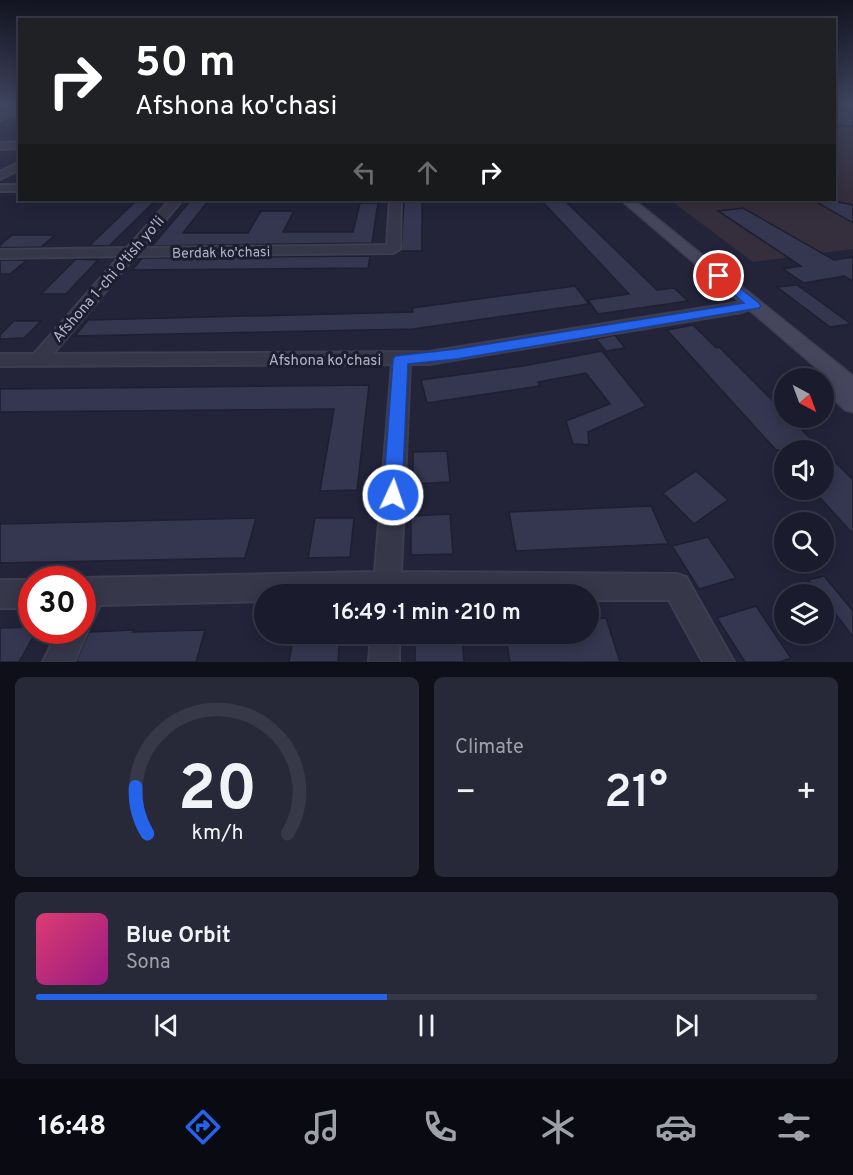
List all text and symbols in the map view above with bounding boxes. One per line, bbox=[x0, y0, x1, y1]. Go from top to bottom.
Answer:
text: 50 m bbox=[135, 38, 236, 91]
icon: right bbox=[36, 42, 114, 120]
text: Afshona ko'chasi bbox=[135, 90, 337, 124]
icon: left bbox=[348, 156, 381, 189]
icon: ahead bbox=[411, 156, 444, 189]
icon: right bbox=[474, 156, 507, 189]
street label: Afshona 1-chi o'tish yo'li bbox=[49, 213, 169, 347]
street label: Berdak ko'chasi bbox=[172, 244, 270, 263]
pin bbox=[693, 250, 744, 301]
icon: arrive bbox=[702, 259, 735, 292]
street label: Afshona ko'chasi bbox=[269, 352, 381, 371]
north arrow bbox=[774, 368, 834, 428]
map controls bbox=[774, 368, 834, 644]
button: sound bbox=[774, 440, 834, 500]
position arrow bbox=[361, 463, 425, 527]
button: search bbox=[774, 512, 834, 572]
speed limit sign: 30 bbox=[18, 566, 96, 644]
button: layers bbox=[774, 584, 834, 644]
text: 16:49 · 1 min · 210 m bbox=[332, 600, 521, 627]
text: Climate bbox=[455, 735, 524, 761]
text: 20 bbox=[177, 753, 257, 832]
text: 21° bbox=[604, 766, 668, 823]
text: − bbox=[455, 773, 476, 815]
text: + bbox=[796, 773, 817, 815]
text: km/h bbox=[191, 820, 243, 847]
text: Blue Orbit bbox=[126, 923, 231, 950]
text: Sona bbox=[126, 950, 171, 976]
icon: previous bbox=[150, 1009, 183, 1042]
icon: pause bbox=[410, 1009, 443, 1042]
icon: next bbox=[670, 1009, 703, 1042]
icon: directions bbox=[182, 1106, 224, 1148]
icon: music bbox=[301, 1106, 343, 1148]
icon: phone bbox=[419, 1106, 461, 1148]
icon: climate bbox=[537, 1106, 579, 1148]
icon: car bbox=[655, 1106, 697, 1148]
icon: filters bbox=[773, 1106, 815, 1148]
text: 16:48 bbox=[38, 1110, 106, 1144]

